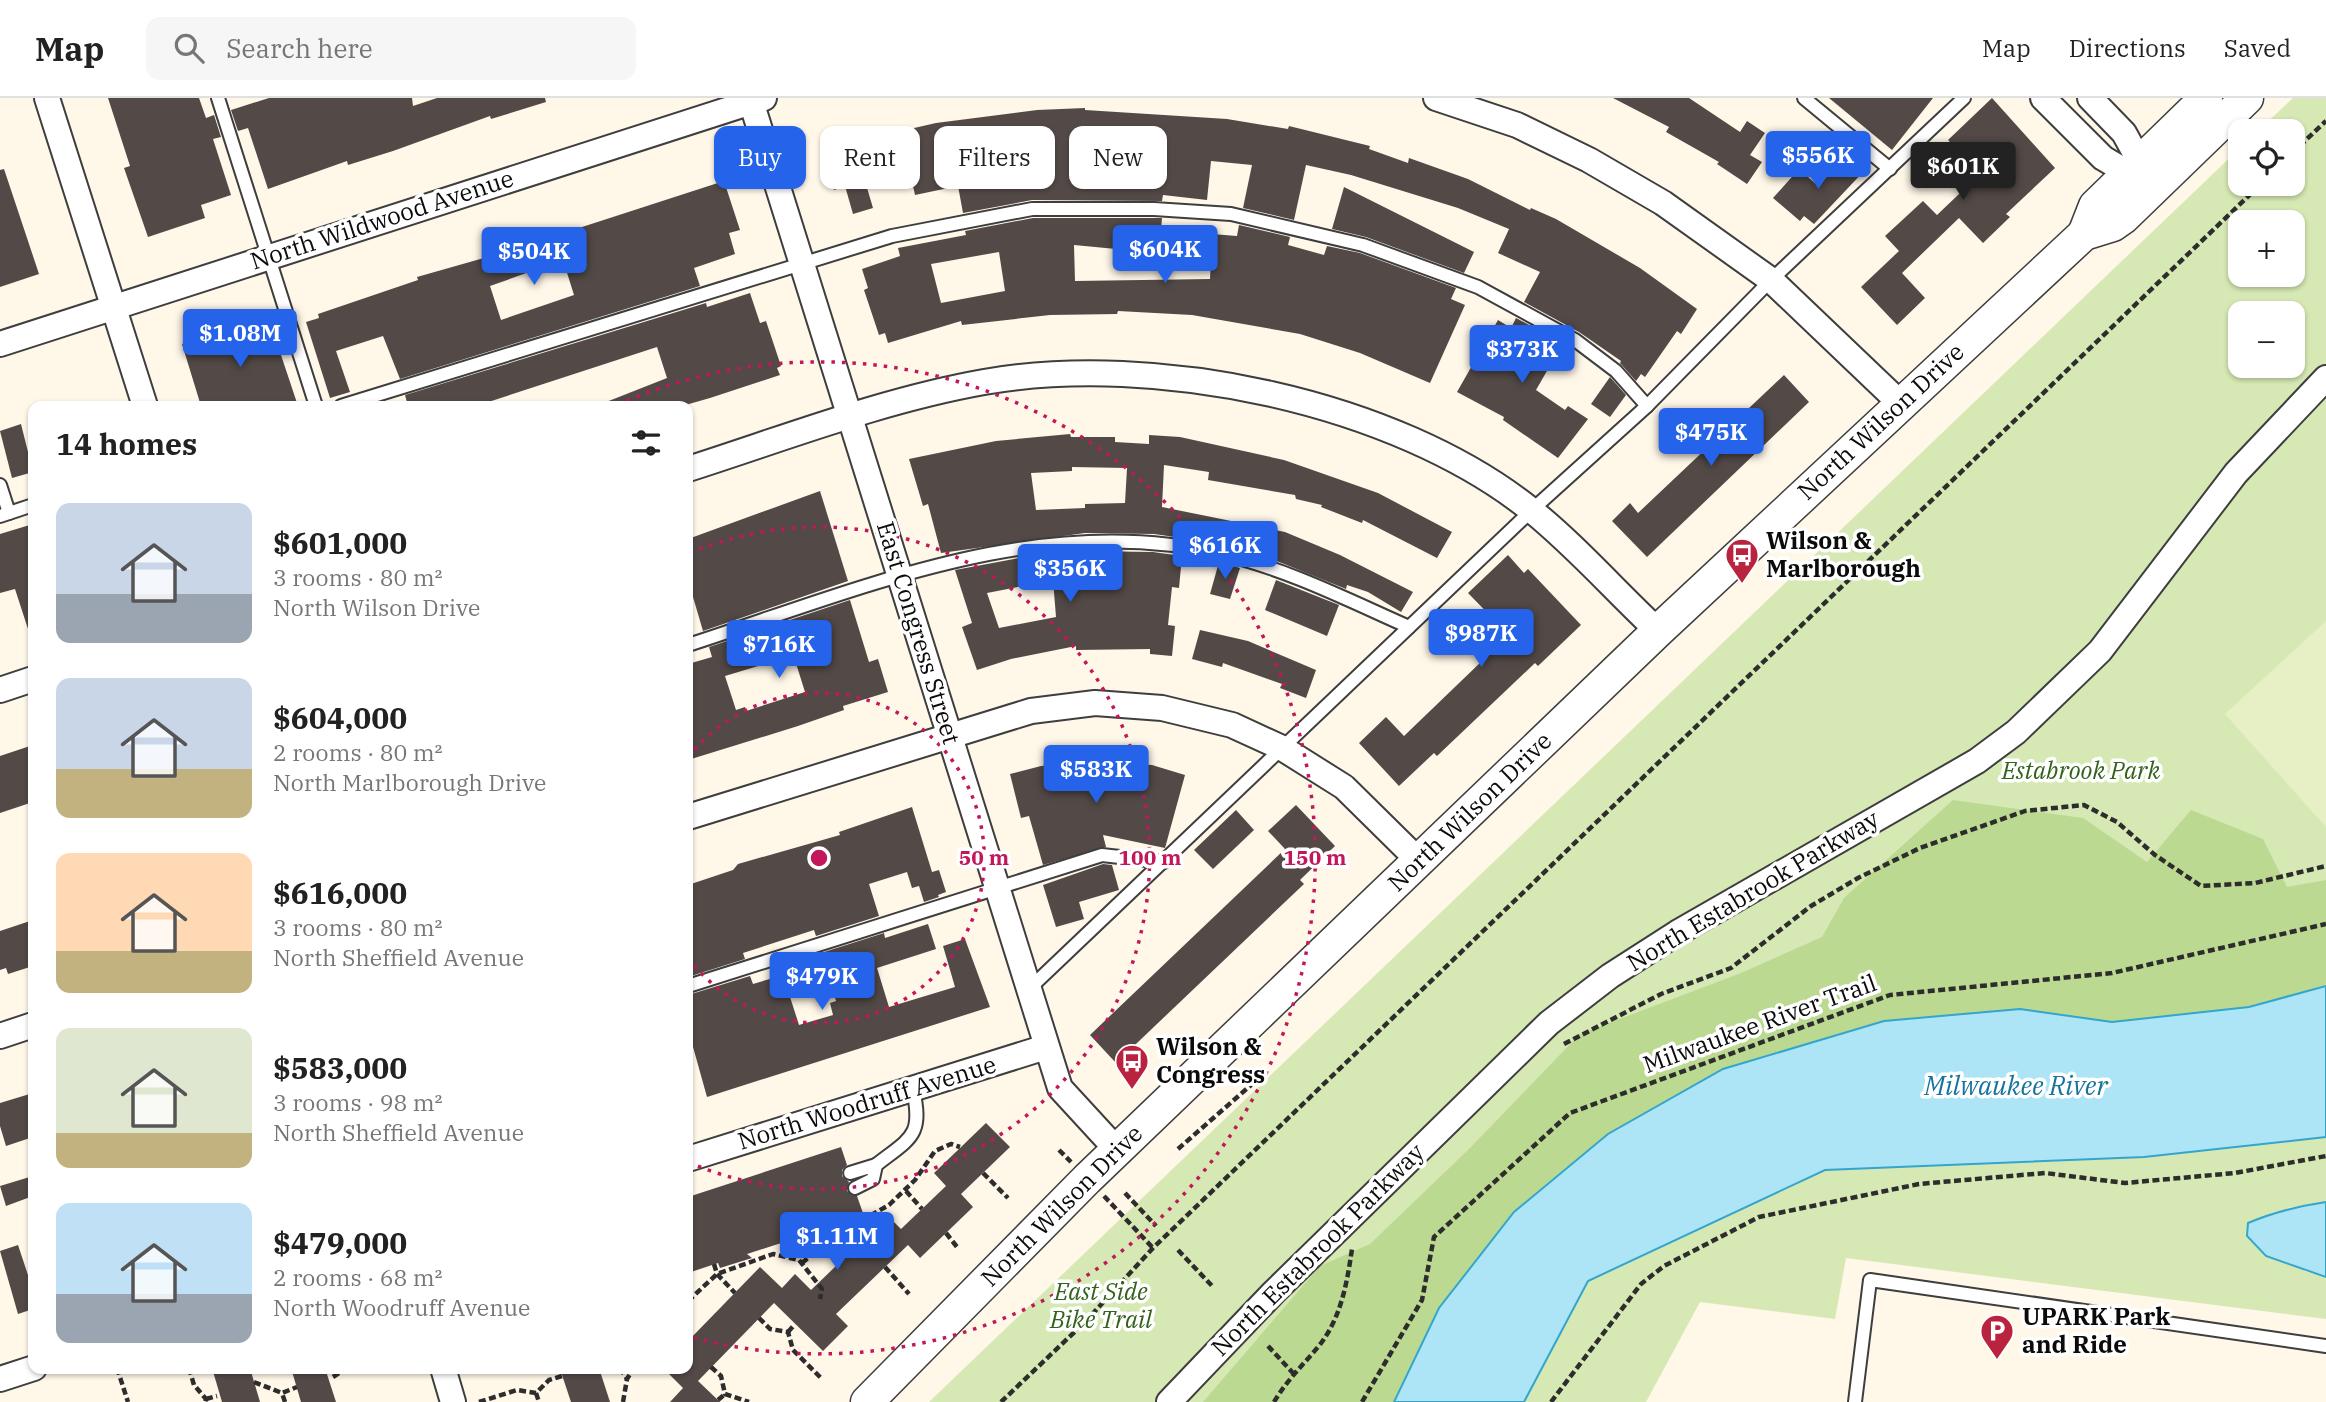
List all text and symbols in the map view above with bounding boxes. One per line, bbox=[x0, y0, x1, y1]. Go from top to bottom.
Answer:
search box bbox=[146, 17, 636, 80]
text: Map bbox=[35, 27, 104, 70]
icon: search bbox=[170, 29, 208, 67]
text: Search here bbox=[226, 31, 373, 65]
text: Map bbox=[1982, 32, 2031, 64]
text: Directions bbox=[2069, 32, 2186, 64]
text: Saved bbox=[2224, 32, 2291, 64]
map controls bbox=[2228, 119, 2305, 378]
button: locate bbox=[2228, 119, 2305, 196]
chip: Buy bbox=[714, 126, 806, 189]
chip: Rent bbox=[820, 126, 920, 189]
chip: Filters bbox=[934, 126, 1055, 189]
chip: New bbox=[1069, 126, 1167, 189]
pin: $556K bbox=[1769, 132, 1867, 191]
text: $556K bbox=[1782, 139, 1854, 169]
pin: $601K bbox=[1914, 142, 2012, 202]
text: $601K bbox=[1927, 150, 1999, 180]
street label: North Wildwood Avenue bbox=[246, 161, 517, 277]
button: + bbox=[2228, 210, 2305, 287]
pin: $604K bbox=[1116, 226, 1214, 285]
pin: $504K bbox=[485, 228, 583, 287]
text: $604K bbox=[1129, 233, 1201, 263]
text: $504K bbox=[498, 235, 570, 265]
button: − bbox=[2228, 301, 2305, 378]
pin: $1.08M bbox=[183, 310, 297, 369]
text: $1.08M bbox=[199, 317, 281, 347]
pin: $373K bbox=[1473, 326, 1571, 385]
text: $373K bbox=[1486, 333, 1558, 363]
street label: North Wilson Drive bbox=[1790, 336, 1970, 507]
pin: $475K bbox=[1662, 408, 1760, 468]
text: $475K bbox=[1675, 416, 1747, 446]
text: 14 homes bbox=[56, 424, 197, 463]
icon: filters bbox=[627, 424, 665, 462]
street label: East Congress Street bbox=[870, 518, 968, 748]
pin: $616K bbox=[1176, 522, 1274, 581]
text: $601,000 bbox=[273, 523, 407, 562]
place label: Wilson & Marlborough bbox=[1766, 524, 1921, 584]
text: $616K bbox=[1189, 529, 1261, 559]
icon: home bbox=[112, 531, 196, 615]
bus stop icon: Wilson & Marlborough bbox=[1723, 536, 1761, 585]
pin: $356K bbox=[1021, 545, 1119, 604]
text: $356K bbox=[1034, 552, 1106, 582]
text: 3 rooms · 80 m² bbox=[273, 562, 443, 592]
text: North Wilson Drive bbox=[273, 592, 480, 622]
pin: $987K bbox=[1432, 610, 1530, 669]
text: $987K bbox=[1445, 617, 1517, 647]
pin: $716K bbox=[730, 620, 828, 680]
text: $716K bbox=[743, 628, 815, 658]
text: $604,000 bbox=[273, 698, 407, 737]
icon: home bbox=[112, 706, 196, 790]
street label: North Wilson Drive bbox=[1380, 725, 1558, 898]
text: 2 rooms · 80 m² bbox=[273, 737, 443, 767]
pin: $583K bbox=[1047, 746, 1145, 805]
text: $583K bbox=[1060, 753, 1132, 783]
park label: Estabrook Park bbox=[2001, 754, 2161, 786]
text: North Marlborough Drive bbox=[273, 767, 546, 797]
street label: North Estabrook Parkway bbox=[1621, 802, 1885, 978]
text: 50 m bbox=[959, 843, 1009, 871]
text: 100 m bbox=[1118, 843, 1182, 871]
text: 150 m bbox=[1283, 843, 1347, 871]
centre of rings bbox=[807, 846, 831, 870]
text: $616,000 bbox=[273, 873, 407, 912]
icon: home bbox=[112, 881, 196, 965]
text: 3 rooms · 80 m² bbox=[273, 912, 443, 942]
text: North Sheffield Avenue bbox=[273, 942, 524, 972]
pin: $479K bbox=[773, 953, 871, 1012]
text: $479K bbox=[786, 960, 858, 990]
street label: Milwaukee River Trail bbox=[1639, 966, 1881, 1080]
place label: Wilson & Congress bbox=[1156, 1030, 1265, 1090]
bus stop icon: Wilson & Congress bbox=[1113, 1042, 1151, 1091]
street label: North Woodruff Avenue bbox=[734, 1047, 1000, 1157]
text: $583,000 bbox=[273, 1048, 407, 1087]
icon: home bbox=[112, 1056, 196, 1140]
water label: Milwaukee River bbox=[1923, 1068, 2108, 1102]
text: 3 rooms · 98 m² bbox=[273, 1087, 443, 1117]
text: North Sheffield Avenue bbox=[273, 1117, 524, 1147]
street label: North Wilson Drive bbox=[973, 1117, 1149, 1293]
street label: North Estabrook Parkway bbox=[1204, 1136, 1431, 1363]
pin: $1.11M bbox=[780, 1212, 894, 1272]
text: $1.11M bbox=[796, 1220, 878, 1250]
text: $479,000 bbox=[273, 1223, 407, 1262]
icon: home bbox=[112, 1231, 196, 1315]
text: 2 rooms · 68 m² bbox=[273, 1262, 443, 1292]
park label: East Side Bike Trail bbox=[1049, 1275, 1153, 1335]
text: North Woodruff Avenue bbox=[273, 1292, 530, 1322]
place label: UPARK Park and Ride bbox=[2022, 1300, 2170, 1360]
parking icon: UPARK Park and Ride bbox=[1978, 1312, 2016, 1361]

